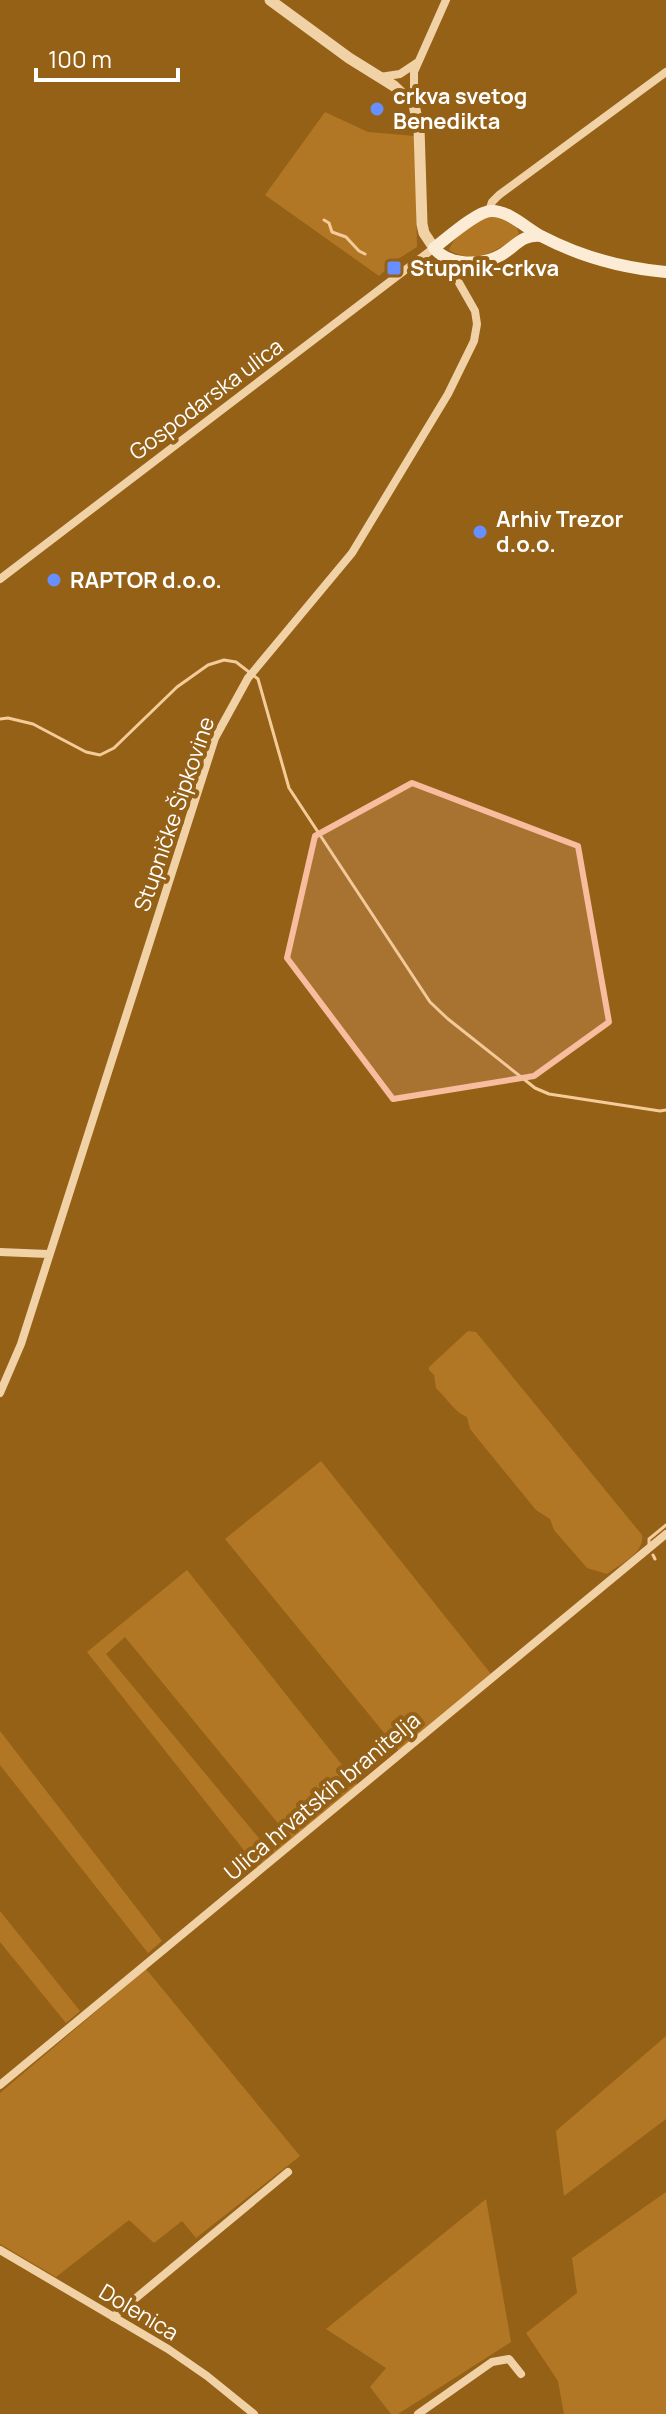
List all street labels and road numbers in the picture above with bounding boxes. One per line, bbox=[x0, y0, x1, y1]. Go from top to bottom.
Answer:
street label: Gospodarska ulica bbox=[123, 331, 289, 467]
street label: Stupničke Šipkovine bbox=[127, 713, 221, 915]
street label: Ulica hrvatskih branitelja bbox=[218, 1705, 426, 1887]
street label: Dolenica bbox=[94, 2276, 184, 2348]

